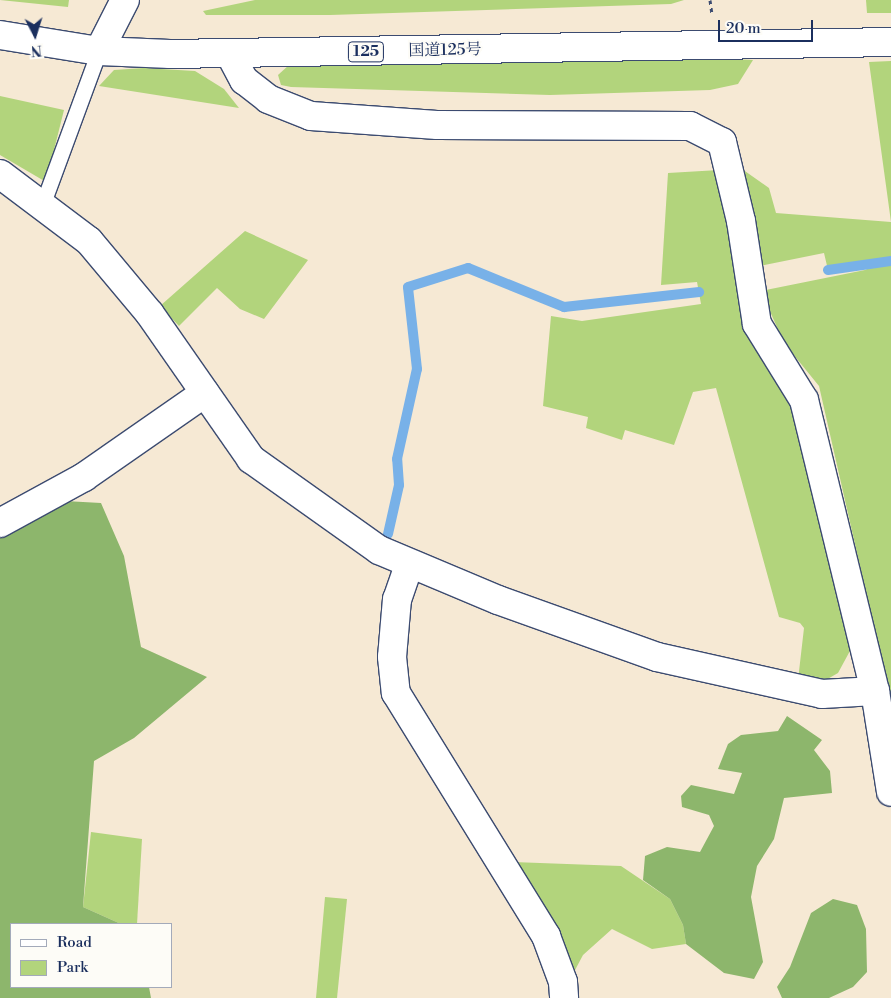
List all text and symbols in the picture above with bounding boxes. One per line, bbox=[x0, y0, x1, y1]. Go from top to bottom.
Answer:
north arrow bbox=[10, 10, 60, 60]
scale bar bbox=[721, 10, 816, 42]
text: 20 m bbox=[726, 19, 761, 38]
text: N bbox=[30, 40, 43, 59]
road number: 125 bbox=[347, 40, 385, 64]
street label: 国道125号 bbox=[408, 40, 482, 60]
legend bbox=[10, 923, 172, 988]
text: Road bbox=[57, 933, 92, 952]
text: Park bbox=[57, 958, 88, 977]

